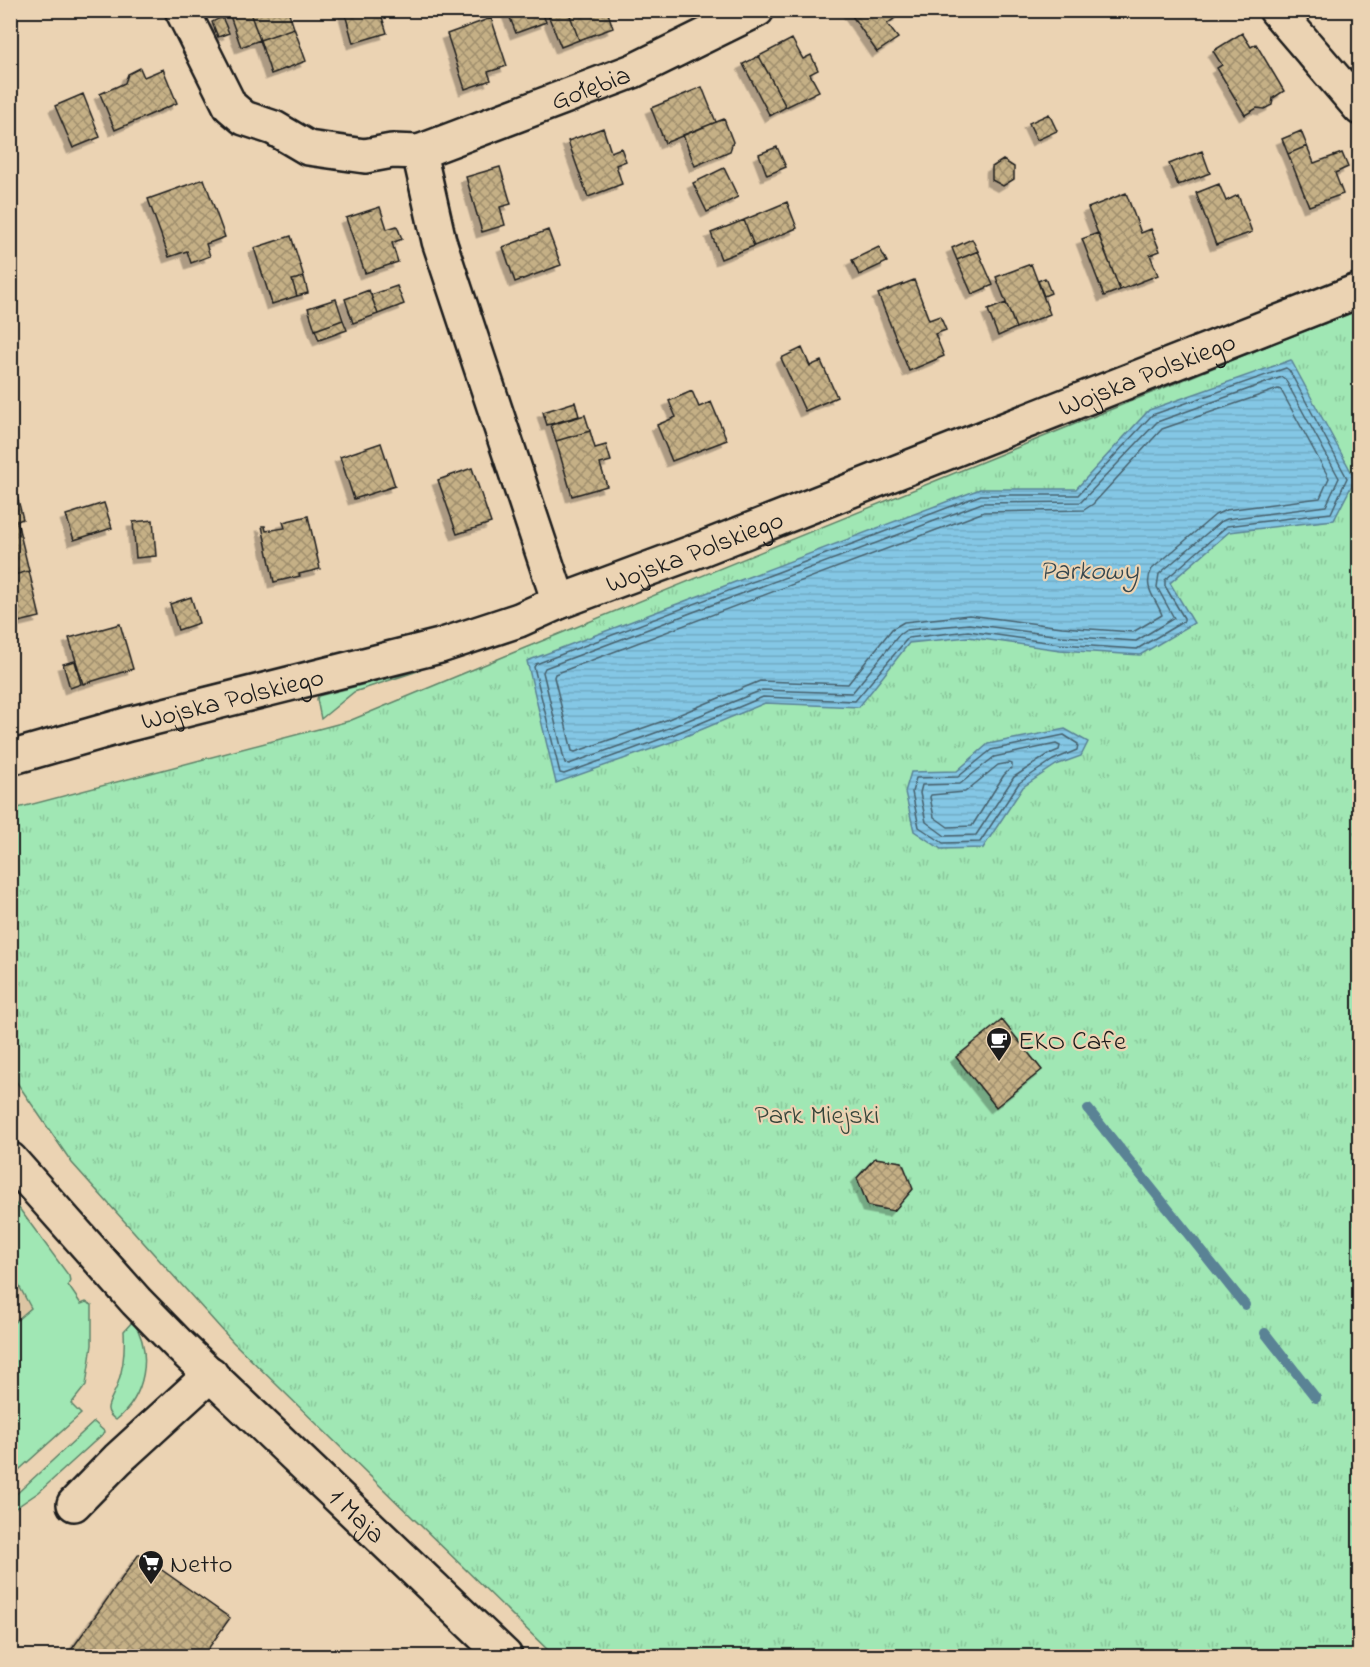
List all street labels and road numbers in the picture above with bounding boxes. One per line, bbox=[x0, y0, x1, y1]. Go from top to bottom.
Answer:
street label: Gołębia bbox=[546, 57, 636, 122]
street label: Wojska Polskiego bbox=[1053, 324, 1242, 429]
street label: Wojska Polskiego bbox=[601, 502, 790, 605]
street label: Wojska Polskiego bbox=[137, 659, 328, 742]
street label: 1 Maja bbox=[318, 1480, 393, 1554]

